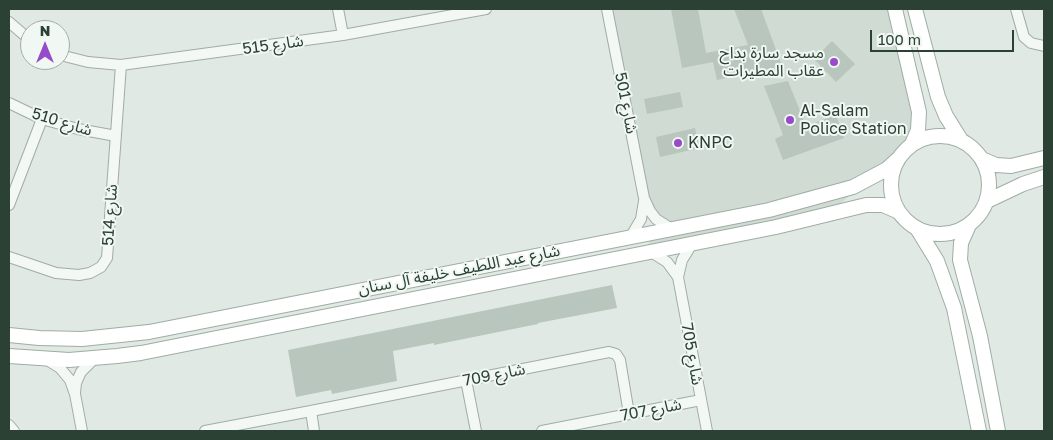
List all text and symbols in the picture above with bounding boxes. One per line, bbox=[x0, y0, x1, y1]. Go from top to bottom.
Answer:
north arrow bbox=[20, 20, 70, 70]
scale bar bbox=[873, 20, 1017, 52]
text: N bbox=[40, 22, 50, 39]
text: 100 m bbox=[878, 30, 921, 48]
street label: شارع 515 bbox=[241, 31, 305, 59]
place label: مسجد سارة بداح عقاب المطيرات bbox=[720, 43, 824, 81]
marker: مسجد سارة بداح عقاب المطيرات bbox=[828, 56, 840, 68]
street label: شارع 501 bbox=[611, 71, 641, 135]
place label: Al-Salam Police Station bbox=[800, 101, 907, 139]
street label: شارع 510 bbox=[29, 104, 95, 140]
marker: Al-Salam Police Station bbox=[784, 114, 796, 126]
place label: KNPC bbox=[688, 133, 733, 153]
marker: KNPC bbox=[672, 137, 684, 149]
street label: شارع 514 bbox=[98, 183, 122, 247]
street label: شارع عبد اللطيف خليفة آل سنان bbox=[356, 241, 562, 299]
street label: شارع 705 bbox=[677, 321, 707, 387]
street label: شارع 709 bbox=[461, 360, 527, 390]
street label: شارع 707 bbox=[619, 395, 683, 425]

